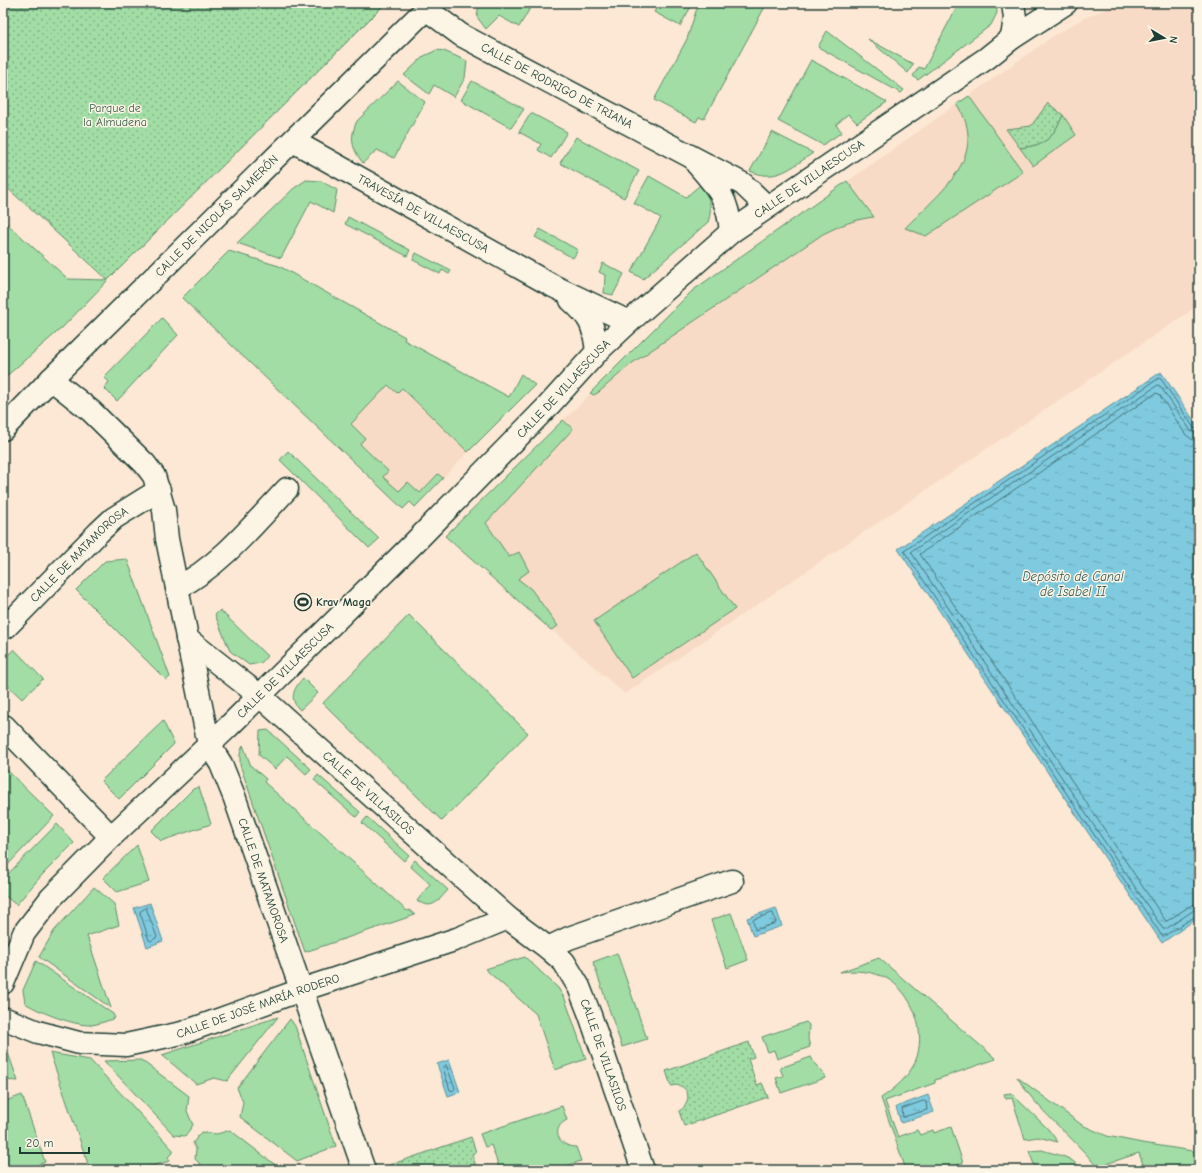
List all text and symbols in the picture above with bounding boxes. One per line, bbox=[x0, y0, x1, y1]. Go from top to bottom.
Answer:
north arrow bbox=[1144, 18, 1184, 58]
text: N bbox=[1166, 35, 1180, 44]
street label: CALLE DE RODRIGO DE TRIANA bbox=[479, 40, 635, 131]
park label: Parque de la Almudena bbox=[83, 101, 147, 129]
street label: CALLE DE VILLAESCUSA bbox=[751, 137, 867, 221]
street label: CALLE DE NICOLÁS SALMERÓN bbox=[152, 152, 281, 279]
street label: TRAVESÍA DE VILLAESCUSA bbox=[355, 171, 491, 256]
street label: CALLE DE VILLAESCUSA bbox=[514, 337, 613, 441]
street label: CALLE DE MATAMOROSA bbox=[27, 504, 131, 605]
water label: Depósito de Canal de Isabel II bbox=[1022, 569, 1124, 599]
sports icon: Krav Maga bbox=[293, 592, 313, 612]
place label: Krav Maga bbox=[316, 595, 371, 609]
street label: CALLE DE VILLAESCUSA bbox=[234, 620, 336, 721]
street label: CALLE DE VILLASILOS bbox=[320, 748, 417, 838]
street label: CALLE DE MATAMOROSA bbox=[235, 816, 291, 945]
street label: CALLE DE JOSÉ MARÍA RODERO bbox=[175, 971, 342, 1041]
street label: CALLE DE VILLASILOS bbox=[577, 997, 629, 1113]
scale bar bbox=[20, 1129, 89, 1155]
text: 20 m bbox=[26, 1136, 54, 1150]

